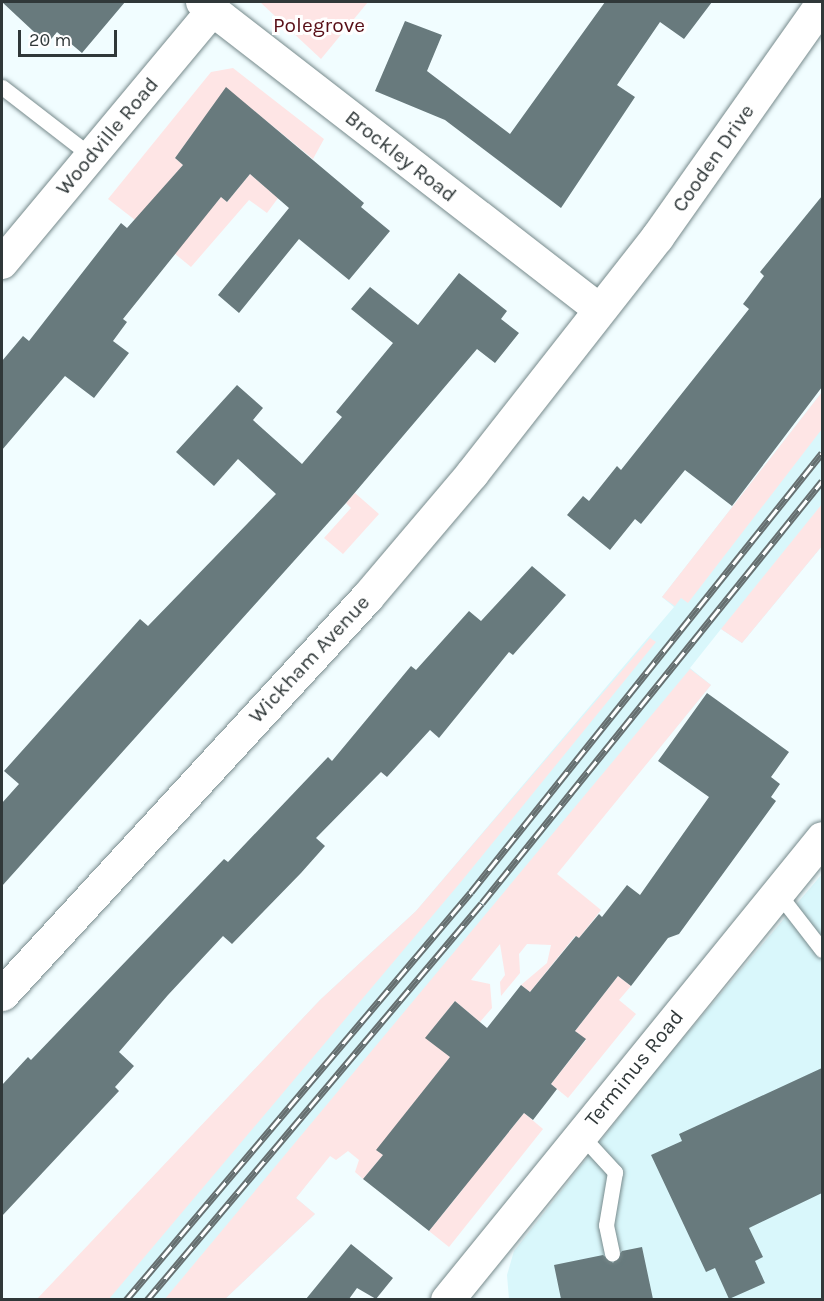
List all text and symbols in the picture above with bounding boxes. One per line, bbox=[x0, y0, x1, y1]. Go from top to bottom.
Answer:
park label: Polegrove bbox=[273, 12, 365, 38]
scale bar bbox=[21, 18, 120, 56]
text: 20 m bbox=[29, 29, 71, 51]
street label: Woodville Road bbox=[50, 72, 164, 200]
street label: Cooden Drive bbox=[667, 99, 759, 217]
street label: Brockley Road bbox=[340, 105, 462, 207]
street label: Wickham Avenue bbox=[243, 590, 375, 728]
street label: Terminus Road bbox=[579, 1005, 689, 1131]

